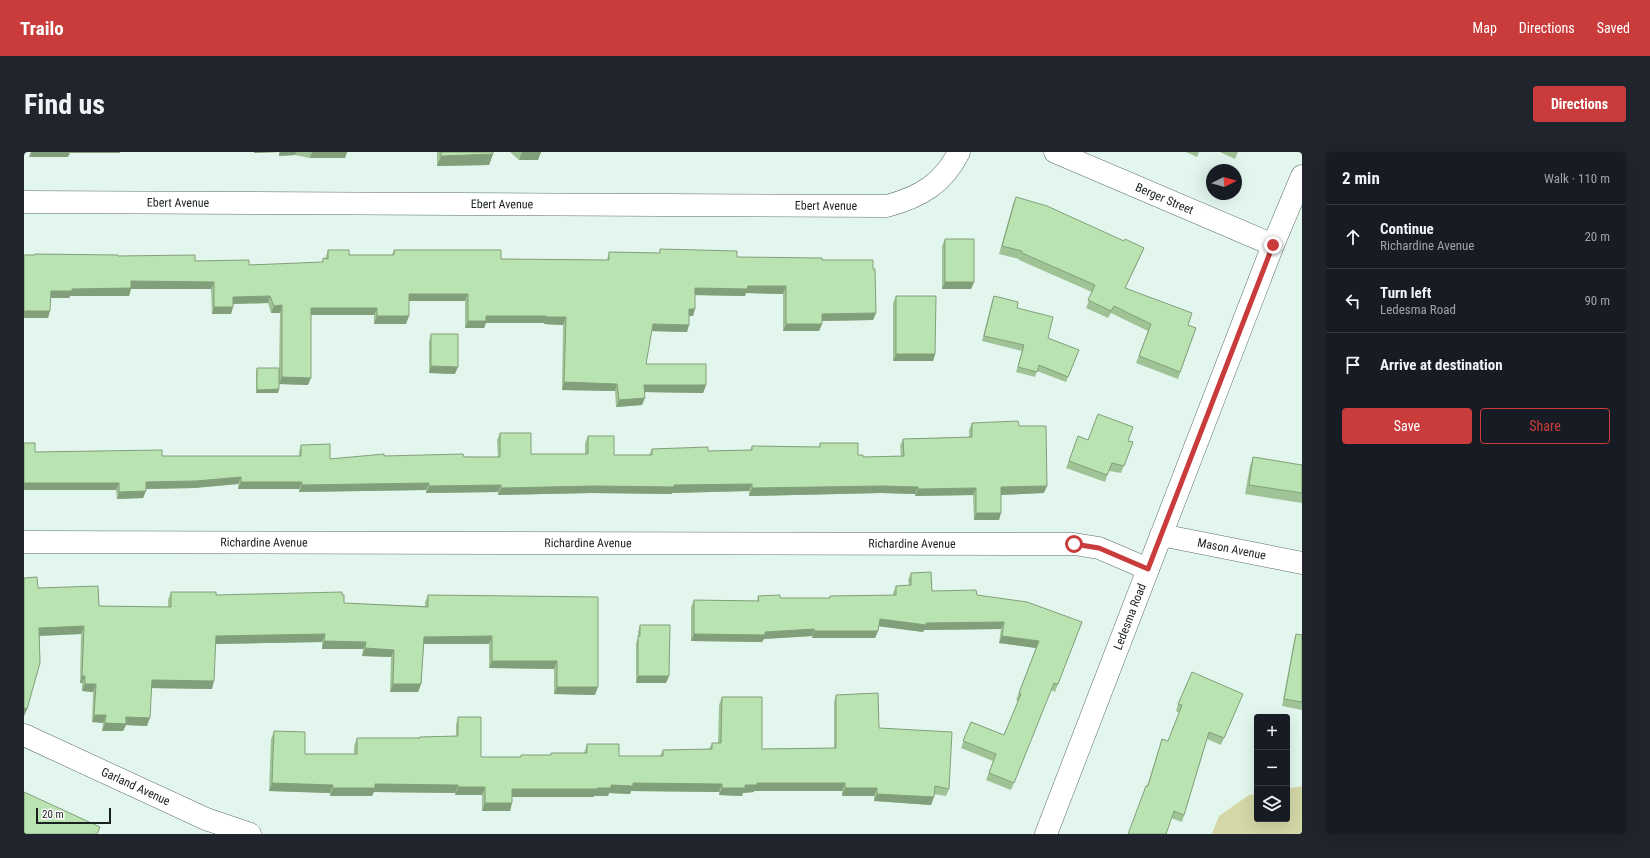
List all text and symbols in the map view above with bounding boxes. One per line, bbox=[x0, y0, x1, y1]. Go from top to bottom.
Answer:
text: Trailo bbox=[20, 17, 64, 40]
text: Map bbox=[1473, 20, 1497, 36]
text: Directions bbox=[1519, 20, 1575, 36]
text: Saved bbox=[1597, 20, 1630, 36]
button: Directions bbox=[1533, 86, 1626, 122]
text: Find us bbox=[24, 88, 105, 121]
north arrow bbox=[1206, 164, 1242, 200]
text: 2 min bbox=[1342, 168, 1380, 188]
text: Walk · 110 m bbox=[1544, 171, 1610, 186]
street label: Berger Street bbox=[1133, 180, 1196, 217]
street label: Ebert Avenue bbox=[147, 196, 210, 210]
street label: Ebert Avenue bbox=[471, 197, 534, 211]
street label: Ebert Avenue bbox=[795, 199, 858, 213]
text: Continue bbox=[1380, 220, 1434, 238]
icon: ahead bbox=[1342, 226, 1364, 248]
text: 20 m bbox=[1584, 229, 1610, 244]
route end bbox=[1264, 236, 1282, 254]
text: Richardine Avenue bbox=[1380, 238, 1474, 253]
text: Turn left bbox=[1380, 284, 1431, 302]
icon: left bbox=[1342, 290, 1364, 312]
text: 90 m bbox=[1584, 293, 1610, 308]
text: Ledesma Road bbox=[1380, 302, 1456, 317]
icon: arrive bbox=[1342, 354, 1364, 376]
text: Arrive at destination bbox=[1380, 356, 1503, 374]
button: Save bbox=[1342, 408, 1472, 444]
button: Share bbox=[1480, 408, 1610, 444]
street label: Richardine Avenue bbox=[220, 535, 308, 550]
route start bbox=[1065, 535, 1083, 553]
street label: Mason Avenue bbox=[1196, 535, 1267, 563]
street label: Richardine Avenue bbox=[544, 536, 632, 550]
street label: Richardine Avenue bbox=[868, 537, 956, 551]
street label: Ledesma Road bbox=[1111, 581, 1149, 652]
map controls bbox=[1254, 714, 1290, 822]
button: + bbox=[1254, 714, 1290, 750]
button: − bbox=[1254, 750, 1290, 786]
street label: Garland Avenue bbox=[99, 765, 173, 809]
button: layers bbox=[1254, 786, 1290, 822]
scale bar bbox=[36, 806, 111, 825]
text: 20 m bbox=[42, 808, 64, 821]

